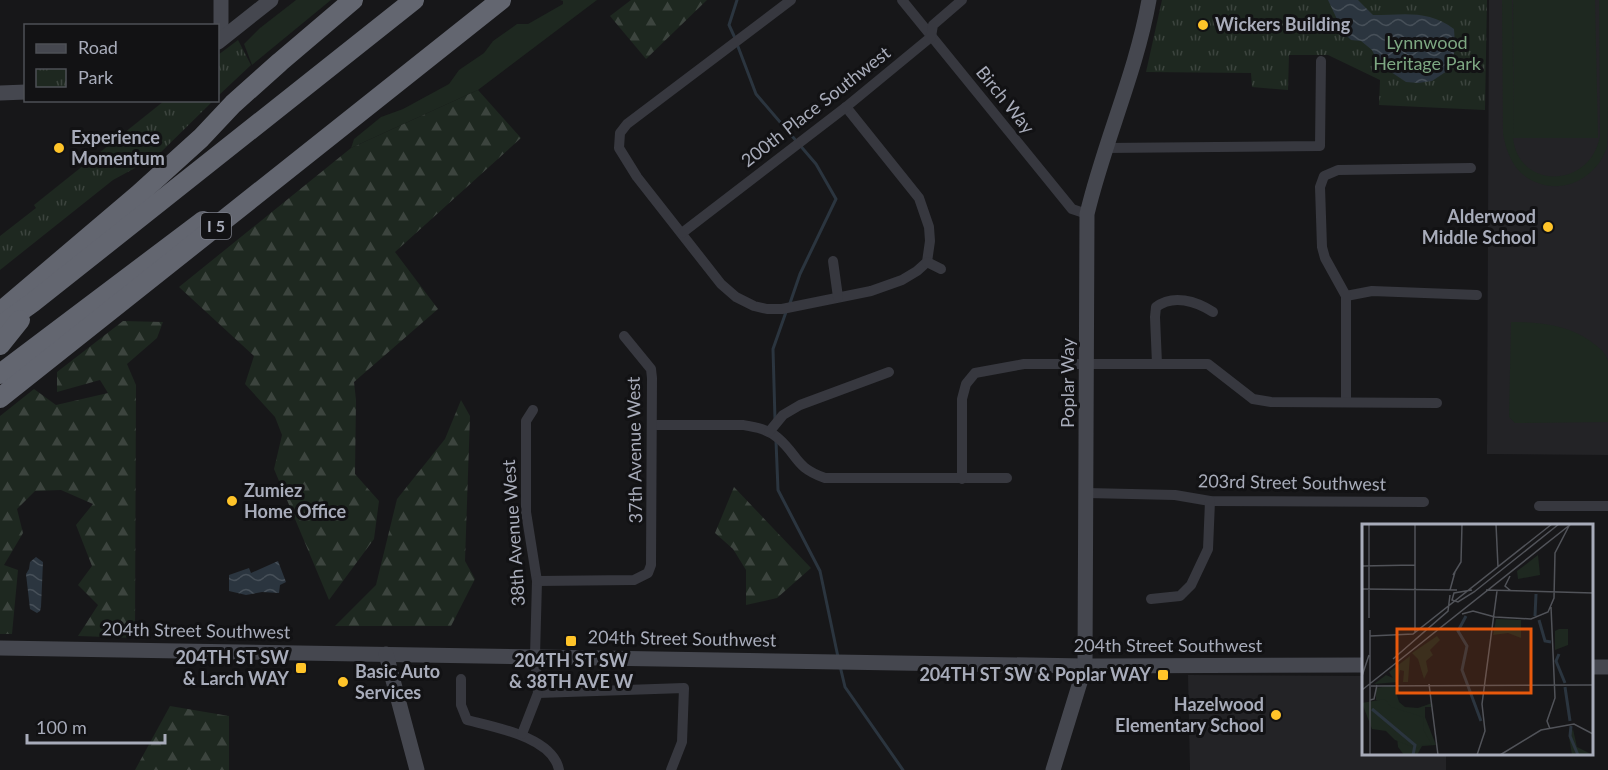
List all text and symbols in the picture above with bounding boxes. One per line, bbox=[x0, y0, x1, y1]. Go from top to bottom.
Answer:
place label: Wickers Building bbox=[1215, 13, 1351, 35]
marker: Wickers Building bbox=[1196, 18, 1210, 32]
legend bbox=[24, 24, 219, 102]
park label: Lynnwood Heritage Park bbox=[1373, 31, 1482, 74]
text: Road bbox=[78, 36, 118, 58]
street label: 200th Place Southwest bbox=[736, 41, 895, 171]
street label: Birch Way bbox=[972, 61, 1040, 138]
text: Park bbox=[78, 66, 114, 88]
place label: Experience Momentum bbox=[71, 126, 165, 169]
marker: Experience Momentum bbox=[52, 141, 66, 155]
place label: Alderwood Middle School bbox=[1422, 205, 1536, 248]
road number: I 5 bbox=[201, 213, 231, 239]
marker: Alderwood Middle School bbox=[1541, 220, 1555, 234]
street label: Poplar Way bbox=[1056, 337, 1078, 428]
street label: 37th Avenue West bbox=[622, 376, 646, 524]
street label: 38th Avenue West bbox=[497, 459, 529, 607]
street label: 203rd Street Southwest bbox=[1198, 469, 1387, 495]
place label: Zumiez Home Office bbox=[244, 479, 347, 522]
marker: Zumiez Home Office bbox=[225, 494, 239, 508]
inset map bbox=[1362, 524, 1593, 755]
street label: 204th Street Southwest bbox=[102, 617, 291, 643]
street label: 204th Street Southwest bbox=[588, 625, 777, 651]
marker: 204TH ST SW & 38TH AVE W bbox=[564, 634, 578, 648]
street label: 204th Street Southwest bbox=[1074, 634, 1263, 656]
place label: 204TH ST SW & Larch WAY bbox=[175, 646, 289, 689]
place label: 204TH ST SW & 38TH AVE W bbox=[509, 649, 633, 692]
place label: Basic Auto Services bbox=[355, 660, 440, 703]
marker: 204TH ST SW & Larch WAY bbox=[294, 661, 308, 675]
place label: 204TH ST SW & Poplar WAY bbox=[919, 663, 1151, 685]
marker: 204TH ST SW & Poplar WAY bbox=[1156, 668, 1170, 682]
marker: Basic Auto Services bbox=[336, 675, 350, 689]
place label: Hazelwood Elementary School bbox=[1115, 693, 1264, 736]
scale bar bbox=[27, 707, 165, 745]
marker: Hazelwood Elementary School bbox=[1269, 708, 1283, 722]
text: 100 m bbox=[36, 716, 87, 738]

